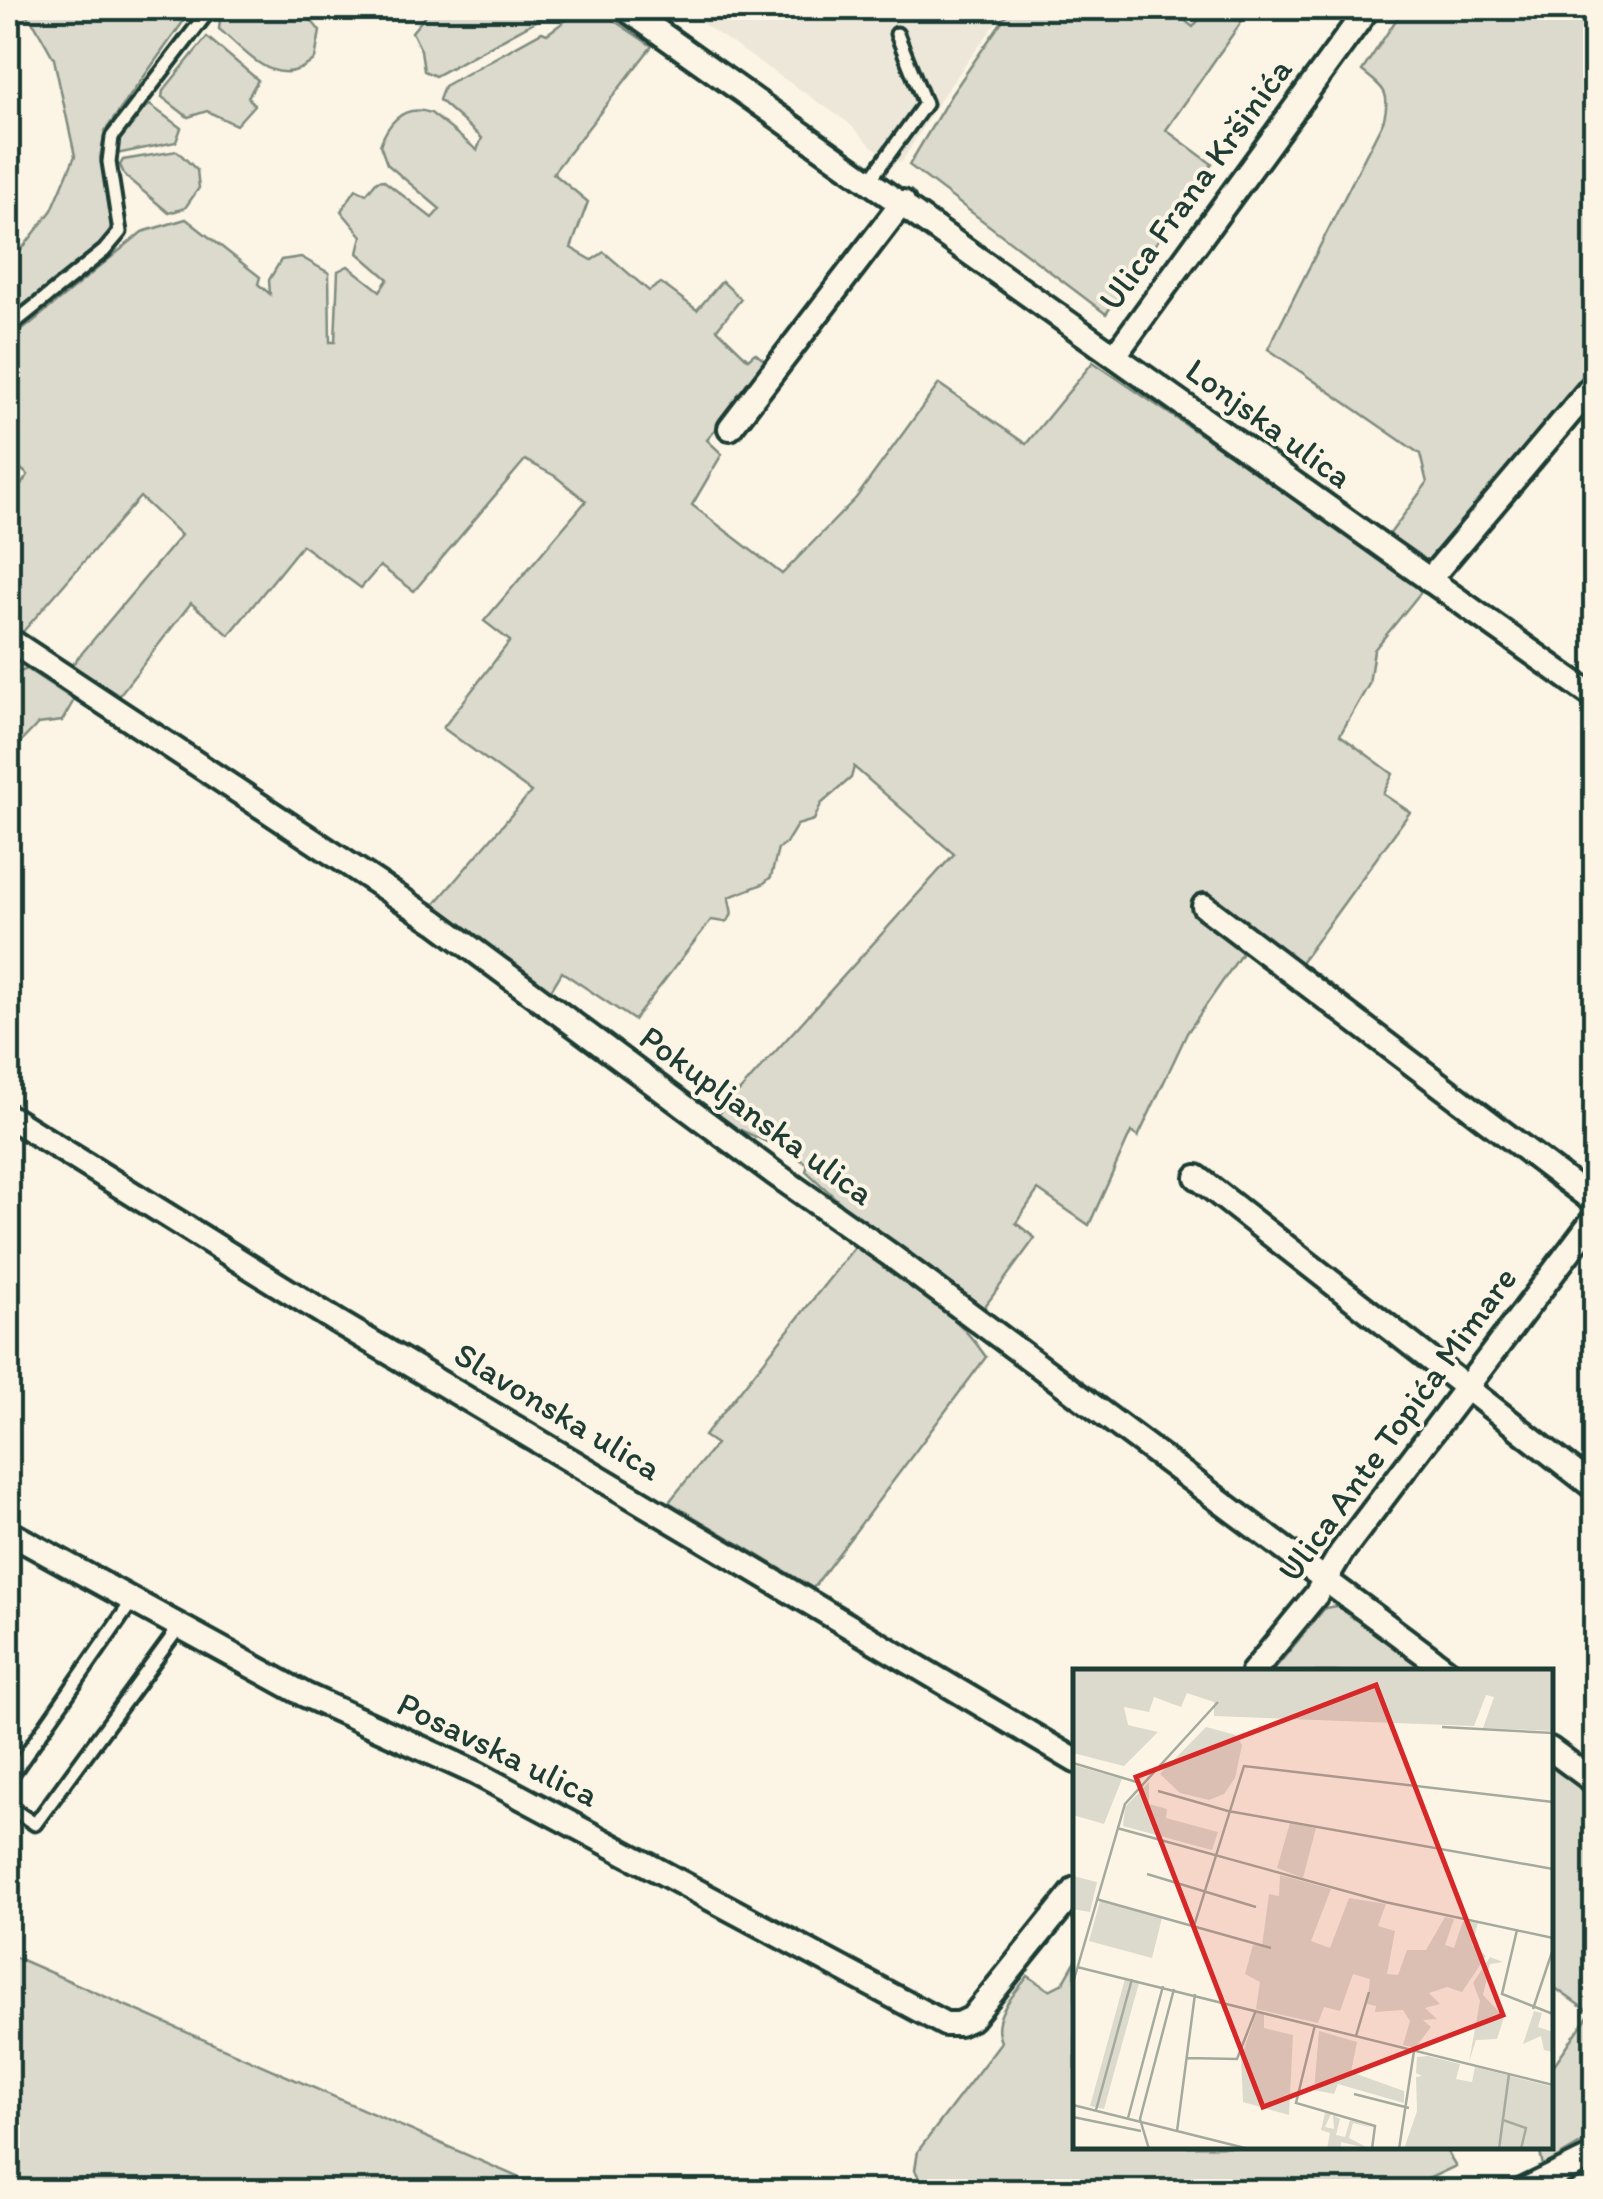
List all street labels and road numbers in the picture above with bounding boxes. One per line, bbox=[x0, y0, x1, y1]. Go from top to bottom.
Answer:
street label: Ulica Frana Kršinića bbox=[1089, 49, 1301, 319]
street label: Lonjska ulica bbox=[1178, 349, 1360, 497]
street label: Pokupljanska ulica bbox=[632, 1016, 882, 1214]
street label: Ulica Ante Topića Mimare bbox=[1269, 1258, 1525, 1590]
street label: Slavonska ulica bbox=[447, 1333, 669, 1489]
street label: Posavska ulica bbox=[391, 1682, 605, 1816]

